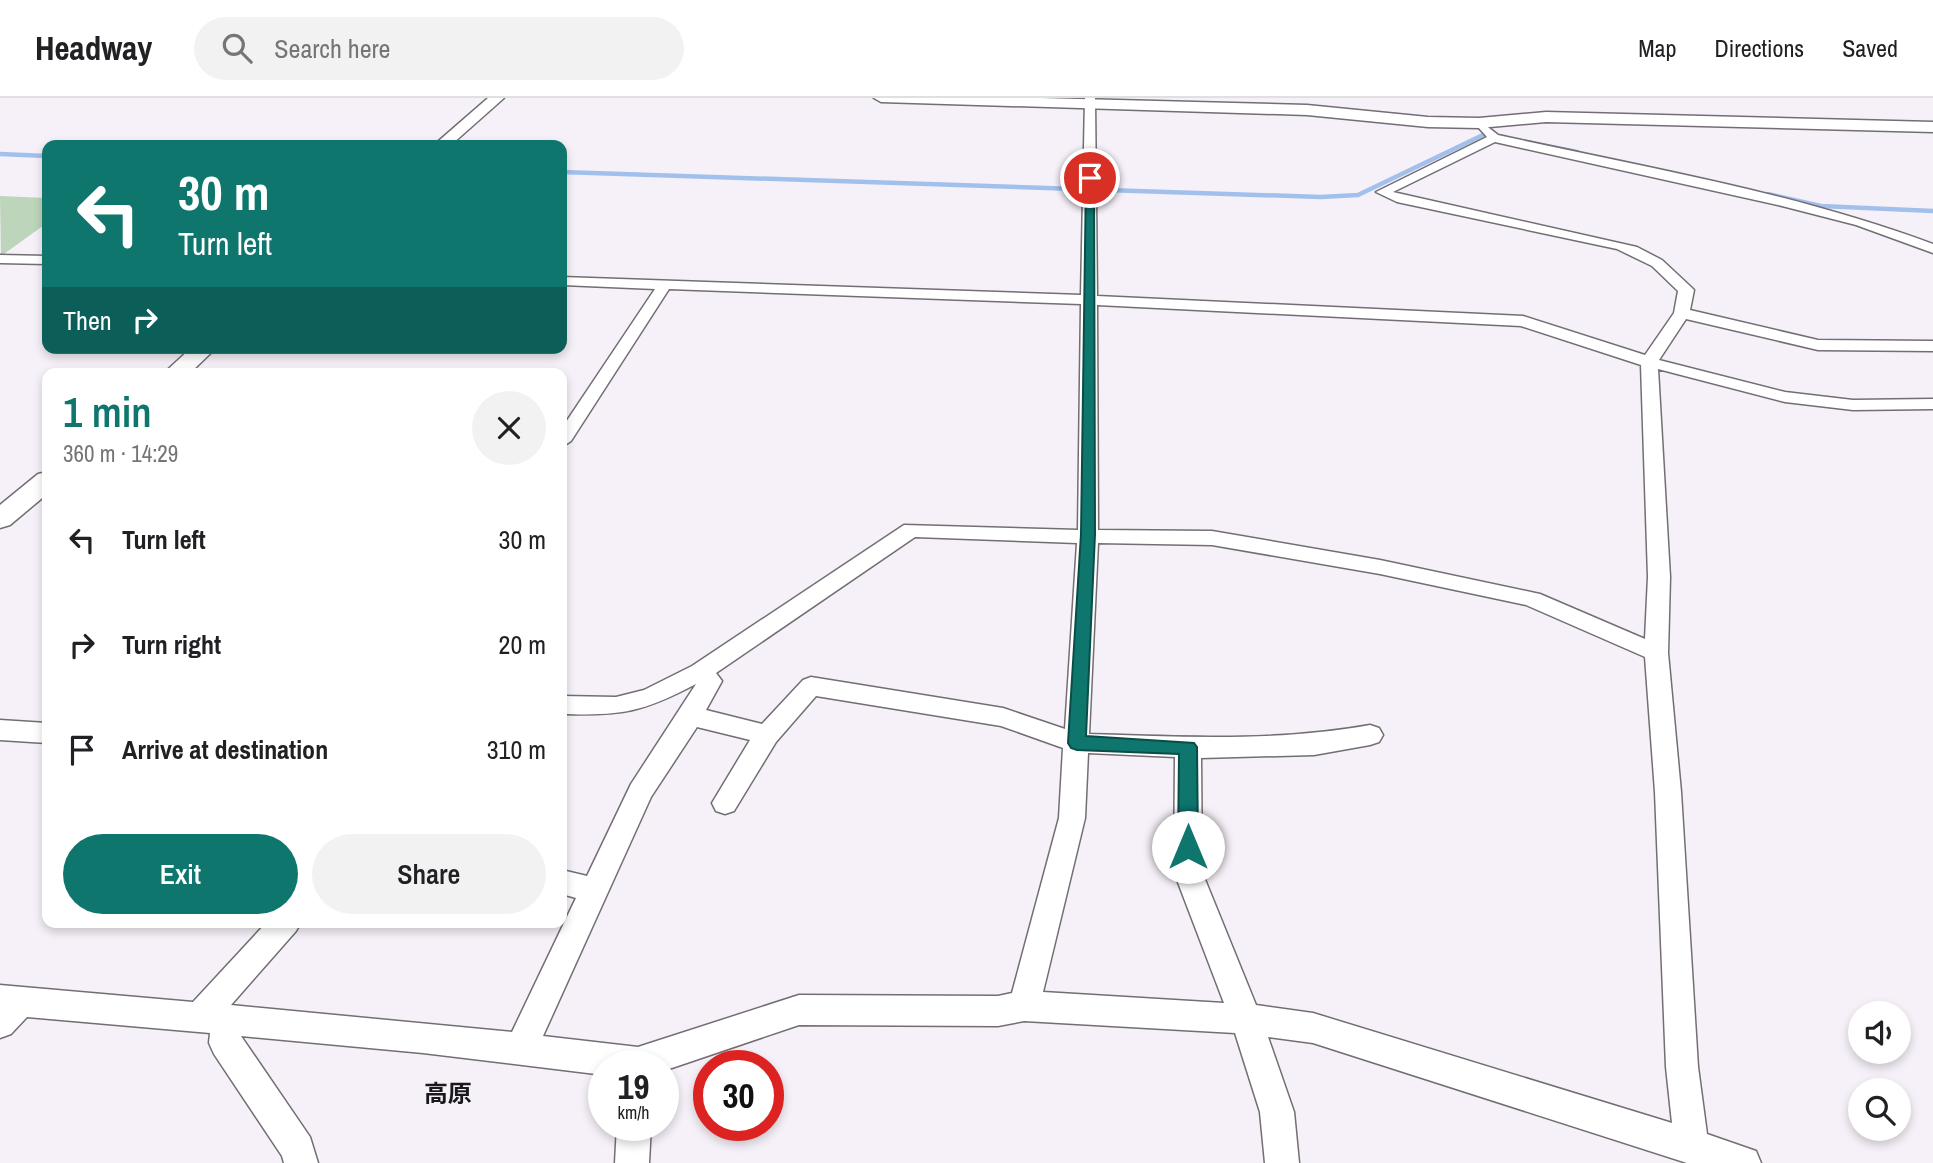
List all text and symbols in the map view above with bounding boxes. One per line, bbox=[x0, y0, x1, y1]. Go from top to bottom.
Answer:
search box bbox=[194, 17, 684, 80]
text: Headway bbox=[35, 26, 152, 70]
icon: search bbox=[218, 29, 256, 67]
text: Search here bbox=[274, 31, 390, 66]
text: Map bbox=[1638, 32, 1676, 64]
text: Directions bbox=[1714, 32, 1804, 64]
text: Saved bbox=[1842, 32, 1898, 64]
pin bbox=[1060, 148, 1120, 208]
text: 30 m bbox=[178, 159, 270, 225]
icon: arrive bbox=[1071, 159, 1109, 197]
icon: left bbox=[63, 168, 154, 259]
text: Turn left bbox=[178, 222, 272, 265]
icon: right bbox=[126, 301, 164, 339]
text: Then bbox=[63, 303, 112, 338]
text: 1 min bbox=[63, 384, 152, 440]
button: close bbox=[472, 391, 546, 465]
text: 360 m · 14:29 bbox=[63, 438, 178, 469]
icon: left bbox=[63, 521, 101, 559]
text: Turn left bbox=[122, 522, 206, 557]
text: 30 m bbox=[499, 522, 546, 557]
icon: right bbox=[63, 626, 101, 664]
text: Turn right bbox=[122, 627, 221, 662]
text: 20 m bbox=[499, 627, 546, 662]
icon: arrive bbox=[63, 731, 101, 769]
text: Arrive at destination bbox=[122, 732, 328, 767]
text: 310 m bbox=[487, 732, 546, 767]
position arrow bbox=[1151, 810, 1225, 884]
button: Exit bbox=[63, 834, 298, 914]
button: Share bbox=[312, 834, 546, 914]
map controls bbox=[1848, 1001, 1911, 1141]
button: sound bbox=[1848, 1001, 1911, 1064]
speed limit sign: 30 bbox=[693, 1050, 784, 1141]
text: 19 bbox=[618, 1063, 649, 1110]
district label: 高原 bbox=[424, 1077, 472, 1109]
button: search bbox=[1848, 1078, 1911, 1141]
text: km/h bbox=[618, 1100, 650, 1125]

